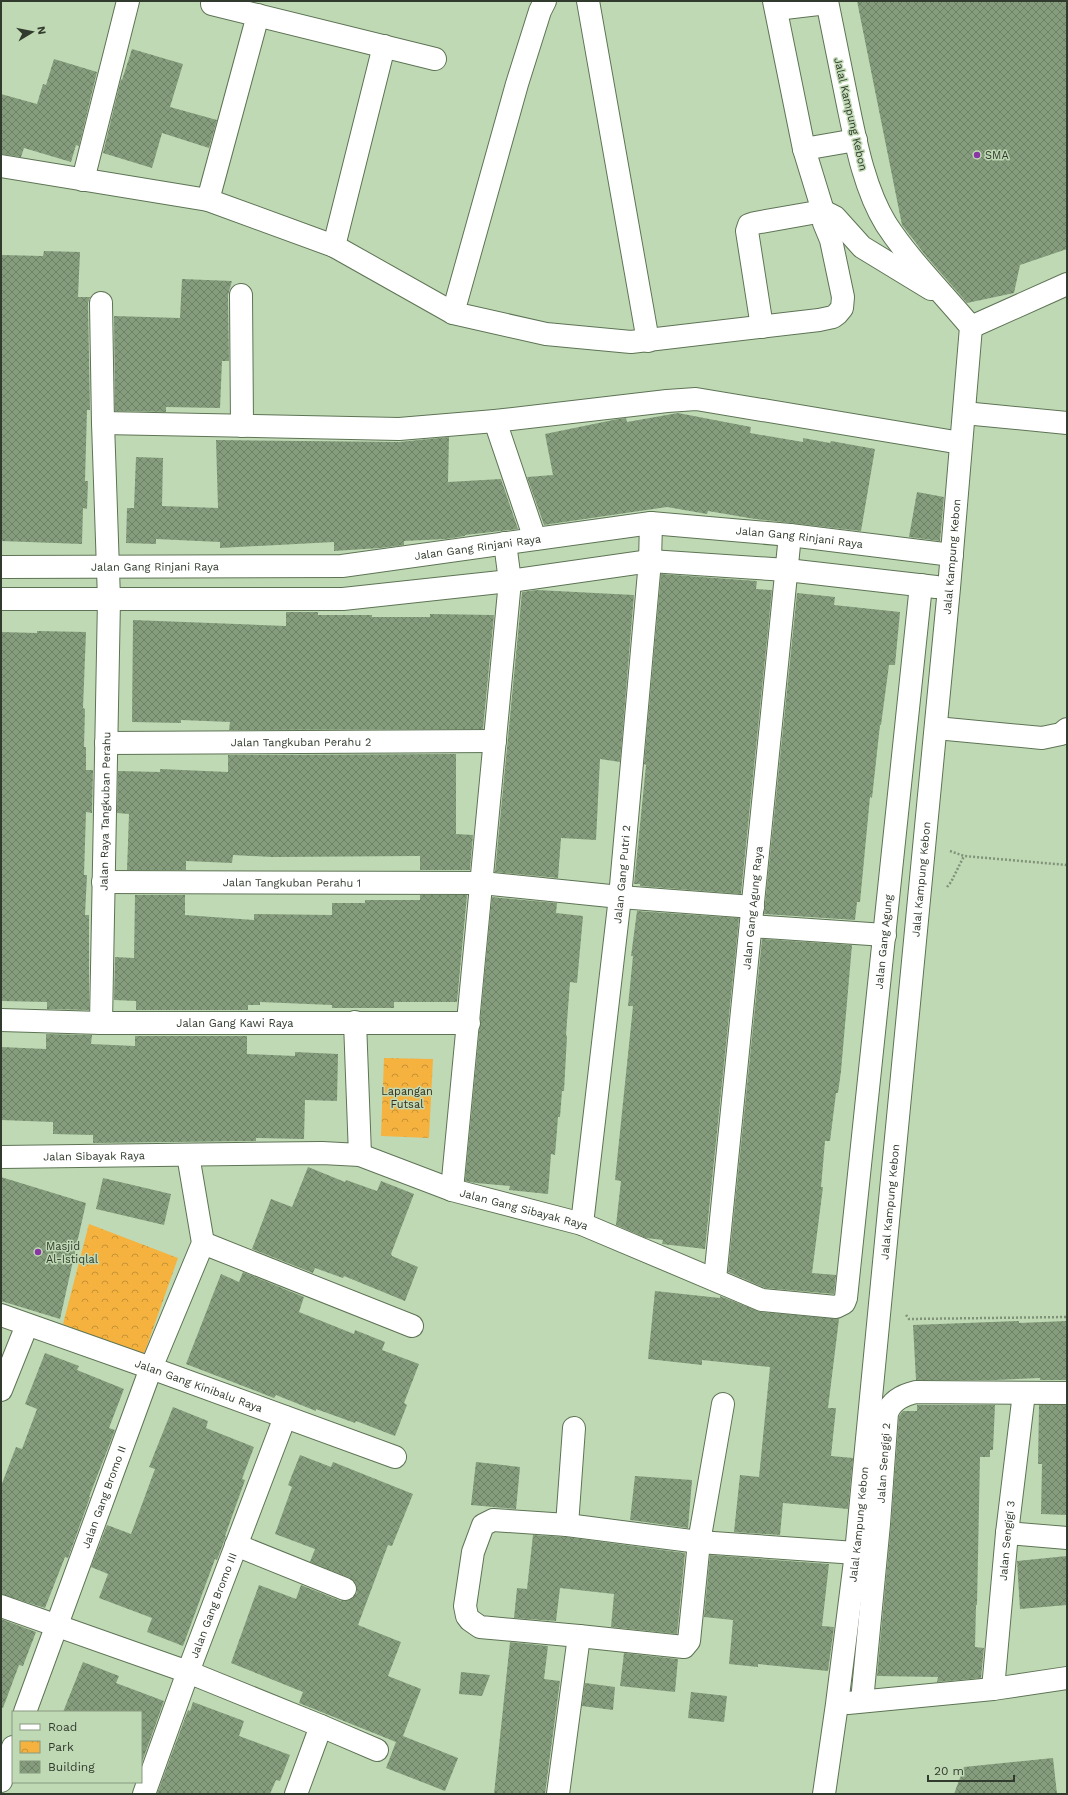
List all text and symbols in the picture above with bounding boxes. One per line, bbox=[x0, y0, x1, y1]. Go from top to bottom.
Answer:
north arrow bbox=[12, 12, 52, 52]
text: N bbox=[34, 25, 48, 35]
street label: Jalal Kampung Kebon bbox=[831, 56, 870, 172]
place label: SMA bbox=[985, 149, 1009, 162]
marker: SMA bbox=[972, 150, 982, 160]
street label: Jalal Kampung Kebon bbox=[940, 498, 963, 615]
street label: Jalan Gang Rinjani Raya bbox=[735, 524, 864, 551]
street label: Jalan Gang Rinjani Raya bbox=[414, 532, 542, 563]
street label: Jalan Gang Rinjani Raya bbox=[91, 560, 219, 574]
street label: Jalan Raya Tangkuban Perahu bbox=[97, 731, 113, 891]
street label: Jalan Tangkuban Perahu 2 bbox=[231, 736, 371, 749]
street label: Jalal Kampung Kebon bbox=[909, 821, 933, 938]
street label: Jalan Gang Putri 2 bbox=[611, 825, 633, 924]
street label: Jalan Gang Agung Raya bbox=[740, 846, 766, 970]
street label: Jalan Tangkuban Perahu 1 bbox=[223, 876, 361, 890]
street label: Jalan Gang Agung bbox=[873, 894, 895, 990]
street label: Jalan Gang Kawi Raya bbox=[176, 1017, 294, 1030]
park label: Lapangan Futsal bbox=[381, 1085, 433, 1111]
street label: Jalal Kampung Kebon bbox=[878, 1143, 902, 1260]
street label: Jalan Sibayak Raya bbox=[43, 1149, 145, 1163]
street label: Jalan Gang Sibayak Raya bbox=[458, 1186, 590, 1233]
place label: Masjid Al-Istiqlal bbox=[46, 1240, 99, 1266]
marker: Masjid Al-Istiqlal bbox=[33, 1247, 43, 1257]
street label: Jalan Gang Kinibalu Raya bbox=[133, 1357, 264, 1415]
street label: Jalan Sengigi 2 bbox=[875, 1422, 893, 1504]
street label: Jalan Gang Bromo II bbox=[79, 1444, 129, 1550]
street label: Jalal Kampung Kebon bbox=[846, 1466, 871, 1583]
street label: Jalan Sengigi 3 bbox=[997, 1500, 1018, 1581]
street label: Jalan Gang Bromo III bbox=[188, 1551, 240, 1660]
legend bbox=[12, 1711, 142, 1783]
text: Road bbox=[48, 1720, 77, 1734]
text: Park bbox=[48, 1740, 74, 1754]
scale bar bbox=[928, 1757, 1014, 1783]
text: Building bbox=[48, 1760, 95, 1774]
text: 20 m bbox=[934, 1764, 964, 1778]

